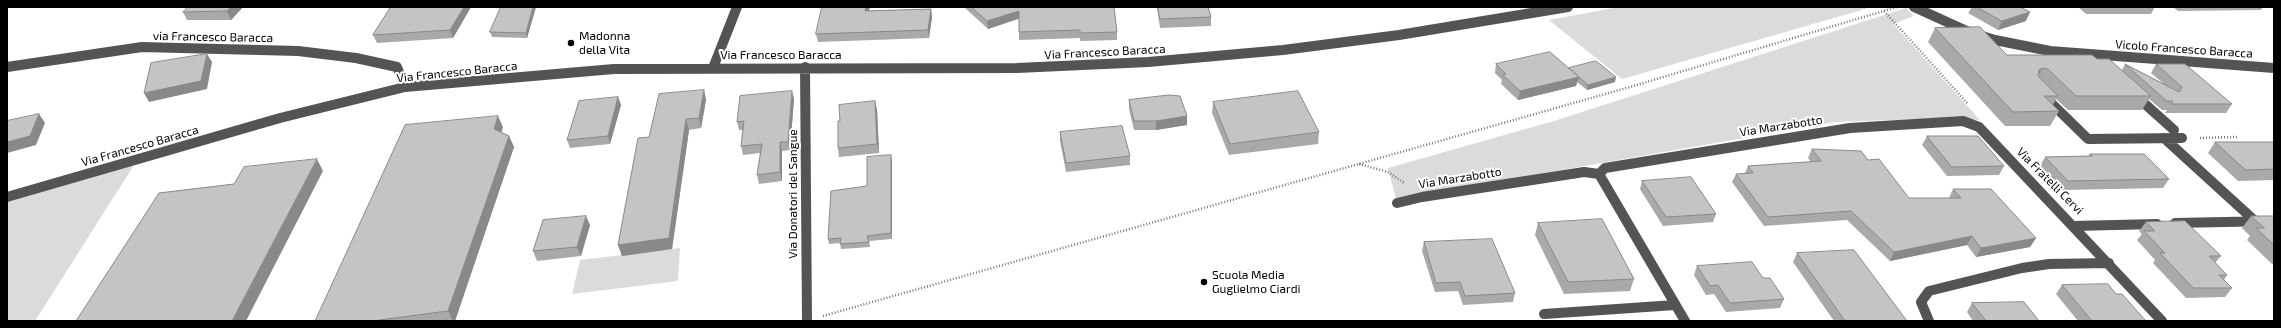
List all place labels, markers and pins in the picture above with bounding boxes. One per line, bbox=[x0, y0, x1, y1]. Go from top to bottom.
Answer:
place label: Madonna della Vita bbox=[579, 29, 630, 57]
marker: Madonna della Vita bbox=[566, 38, 576, 48]
place label: Scuola Media Guglielmo Ciardi bbox=[1212, 268, 1301, 296]
marker: Scuola Media Guglielmo Ciardi bbox=[1199, 277, 1209, 287]

